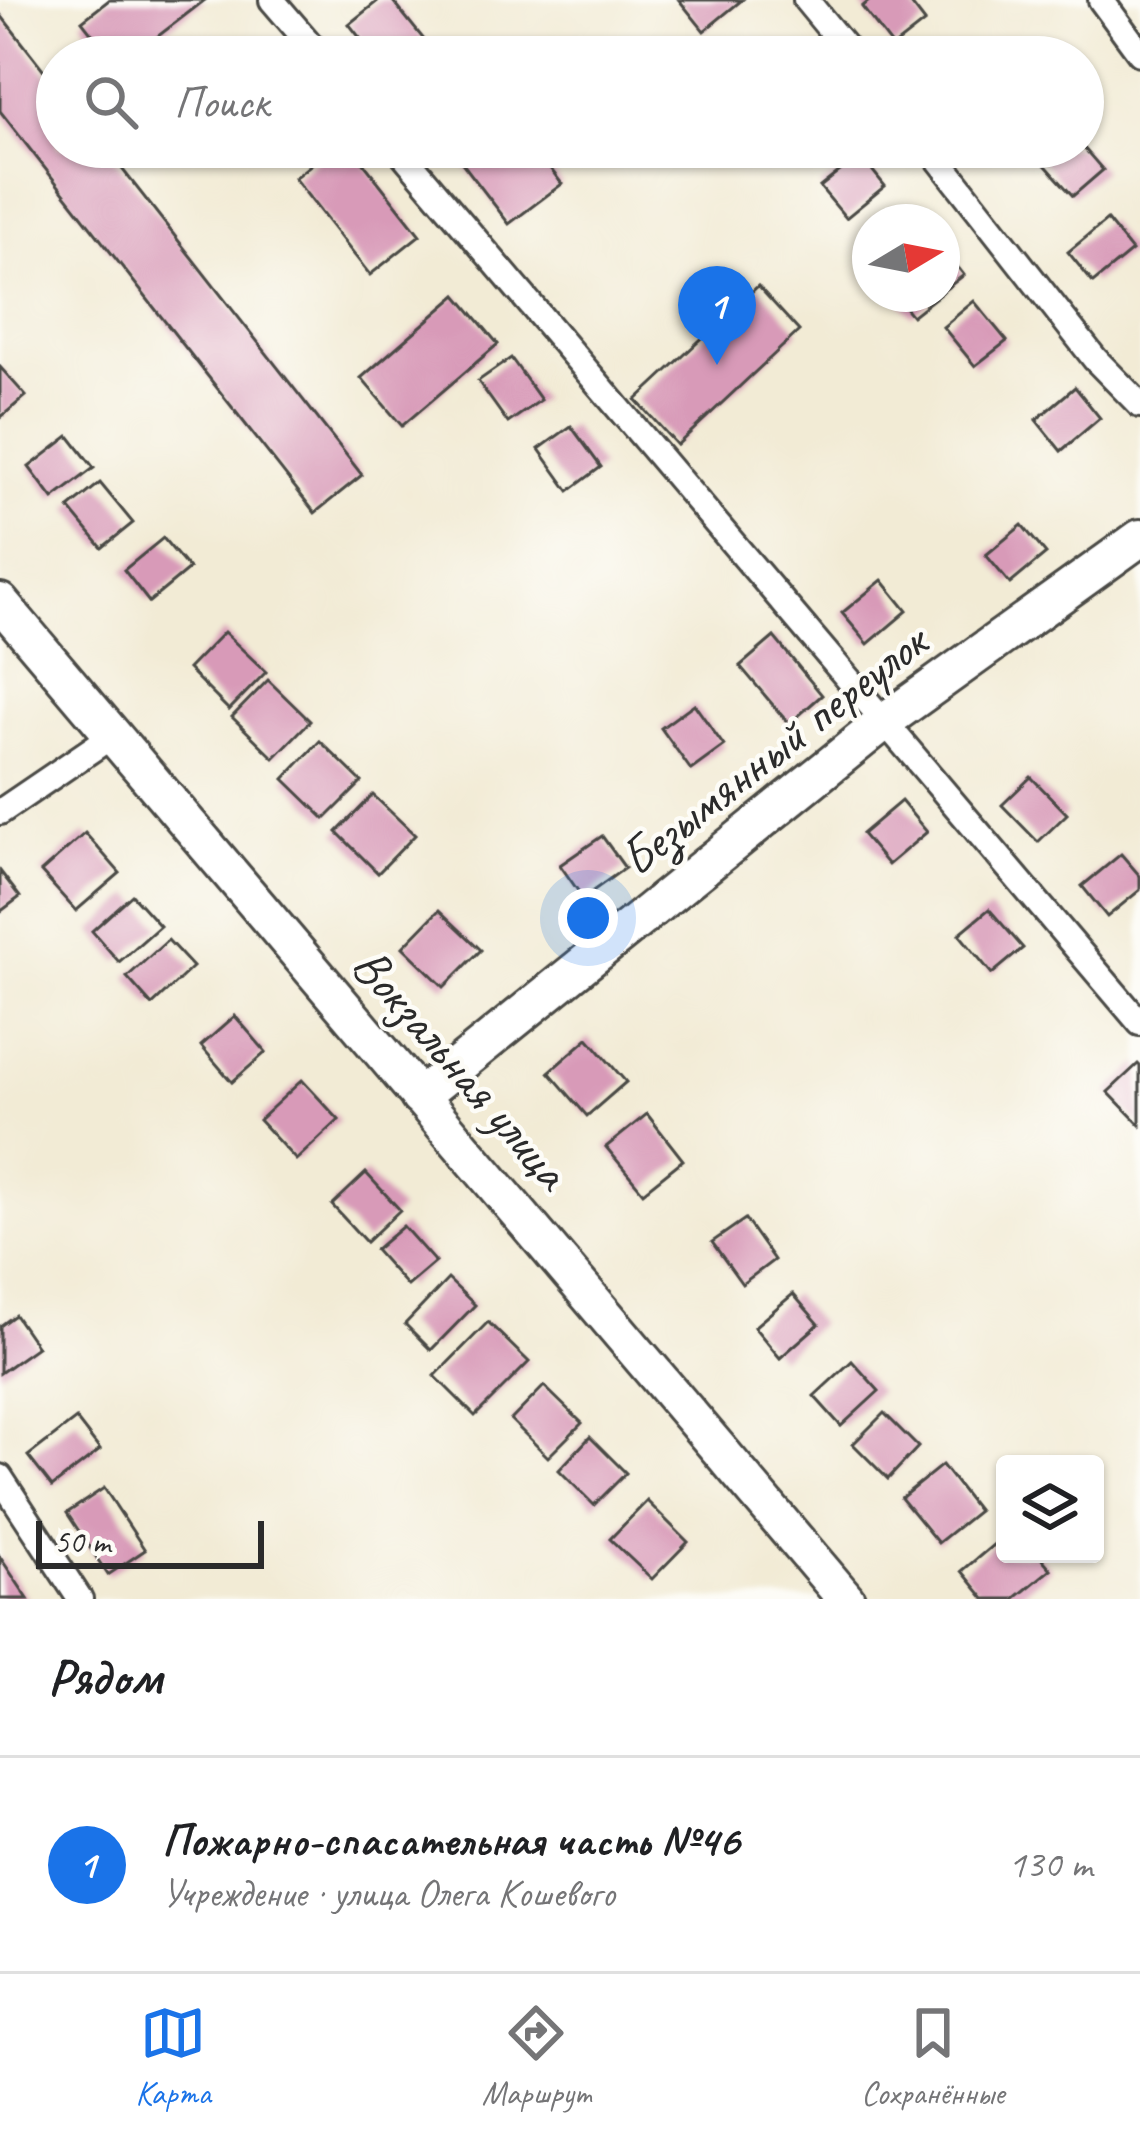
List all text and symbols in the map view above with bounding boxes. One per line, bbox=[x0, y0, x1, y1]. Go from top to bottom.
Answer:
search box bbox=[36, 36, 1104, 168]
icon: search bbox=[78, 69, 144, 135]
text: Поиск bbox=[174, 74, 269, 131]
north arrow bbox=[852, 204, 960, 312]
pin: 1 bbox=[678, 266, 756, 365]
street label: Безымянный переулок bbox=[607, 608, 943, 890]
your location bbox=[558, 888, 618, 948]
street label: Вокзальная улица bbox=[339, 934, 586, 1205]
map controls bbox=[996, 1455, 1104, 1563]
button: layers bbox=[996, 1455, 1104, 1563]
scale bar bbox=[36, 1515, 264, 1568]
text: 50 m bbox=[54, 1521, 110, 1563]
text: Рядом bbox=[48, 1645, 162, 1709]
text: Пожарно-спасательная часть №46 bbox=[162, 1812, 739, 1869]
text: 1 bbox=[78, 1840, 96, 1889]
text: 130 m bbox=[1008, 1840, 1092, 1889]
text: Учреждение · улица Олега Кошевого bbox=[162, 1869, 615, 1918]
tab: Карта bbox=[135, 2000, 211, 2114]
tab: Маршрут bbox=[482, 2000, 591, 2114]
tab: Сохранённые bbox=[861, 2000, 1005, 2114]

